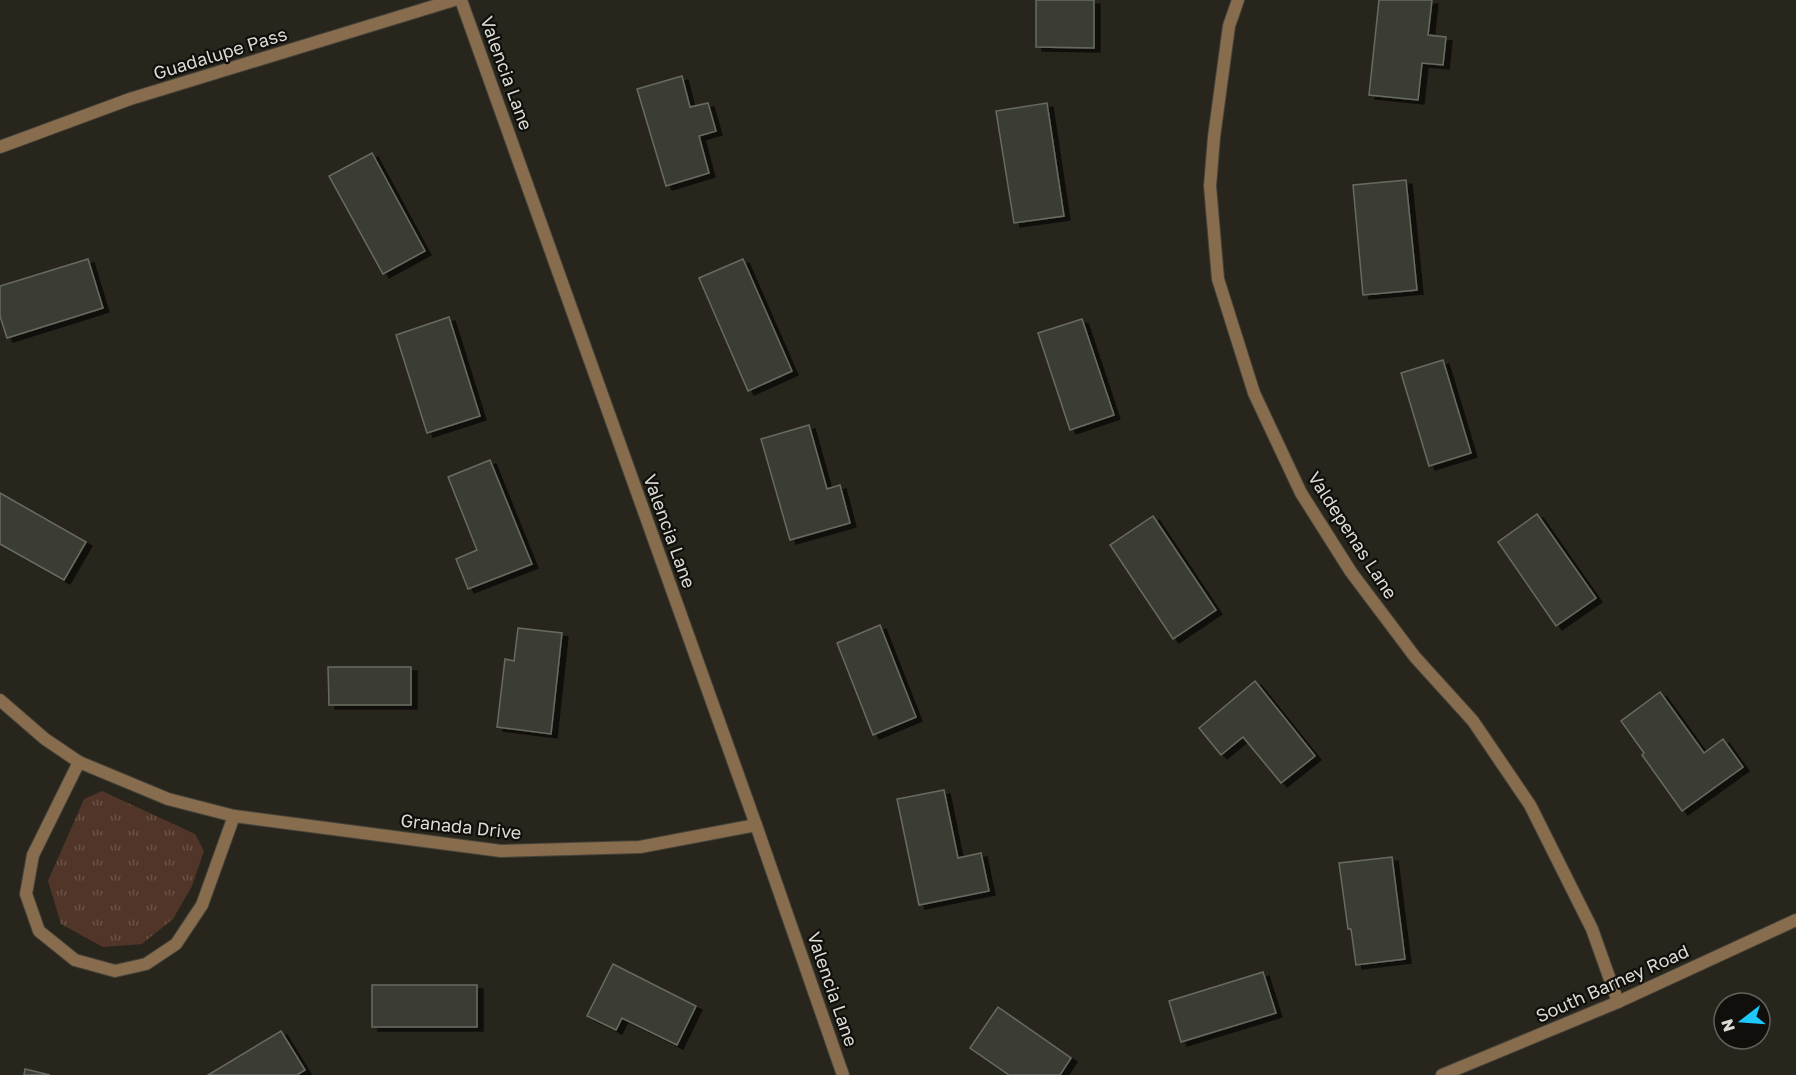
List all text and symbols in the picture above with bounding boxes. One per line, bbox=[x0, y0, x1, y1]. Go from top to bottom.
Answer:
street label: Valencia Lane bbox=[476, 13, 538, 133]
street label: Guadalupe Pass bbox=[151, 22, 289, 84]
street label: Valdepenas Lane bbox=[1304, 467, 1402, 603]
street label: Valencia Lane bbox=[639, 471, 701, 591]
street label: Granada Drive bbox=[400, 809, 522, 843]
street label: Valencia Lane bbox=[803, 929, 863, 1049]
street label: South Barney Road bbox=[1532, 939, 1692, 1027]
north arrow bbox=[1712, 991, 1772, 1051]
text: N bbox=[1716, 1017, 1739, 1034]

